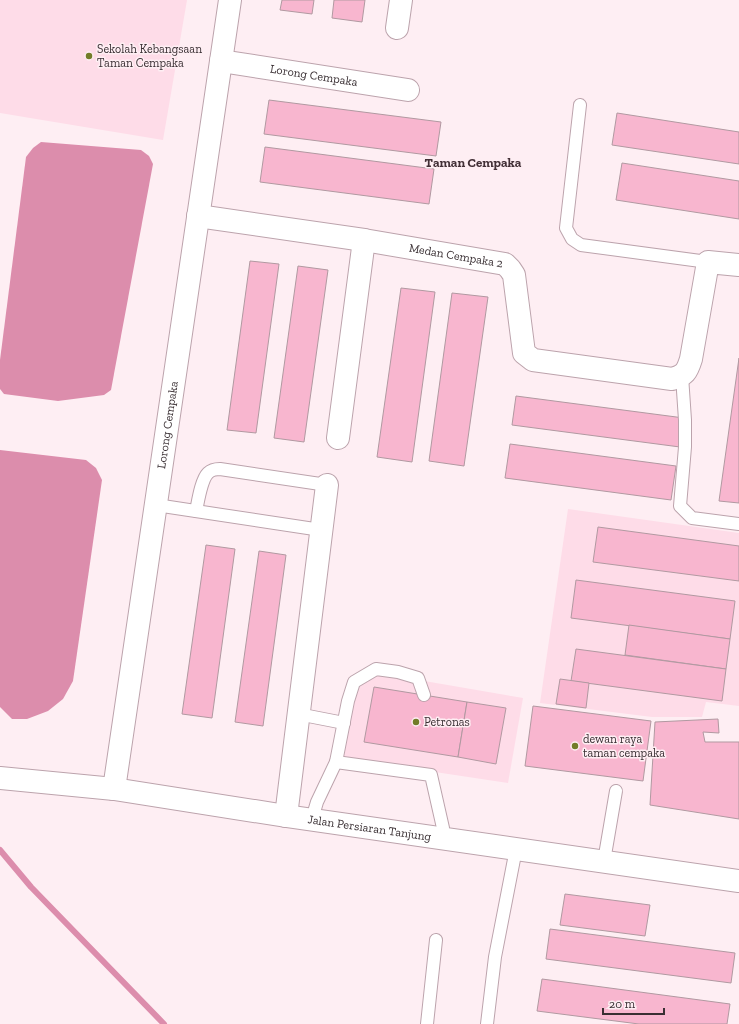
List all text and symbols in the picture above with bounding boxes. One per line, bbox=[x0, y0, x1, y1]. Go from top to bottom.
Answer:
place label: Sekolah Kebangsaan Taman Cempaka bbox=[97, 42, 202, 70]
marker: Sekolah Kebangsaan Taman Cempaka bbox=[84, 51, 94, 61]
street label: Lorong Cempaka bbox=[269, 62, 359, 89]
district label: Taman Cempaka bbox=[425, 155, 522, 170]
street label: Medan Cempaka 2 bbox=[408, 241, 504, 271]
street label: Lorong Cempaka bbox=[154, 380, 181, 470]
place label: Petronas bbox=[424, 715, 470, 729]
marker: Petronas bbox=[411, 717, 421, 727]
place label: dewan raya taman cempaka bbox=[583, 732, 665, 760]
marker: dewan raya taman cempaka bbox=[570, 741, 580, 751]
street label: Jalan Persiaran Tanjung bbox=[307, 812, 433, 844]
scale bar bbox=[603, 990, 664, 1016]
text: 20 m bbox=[609, 997, 636, 1011]

